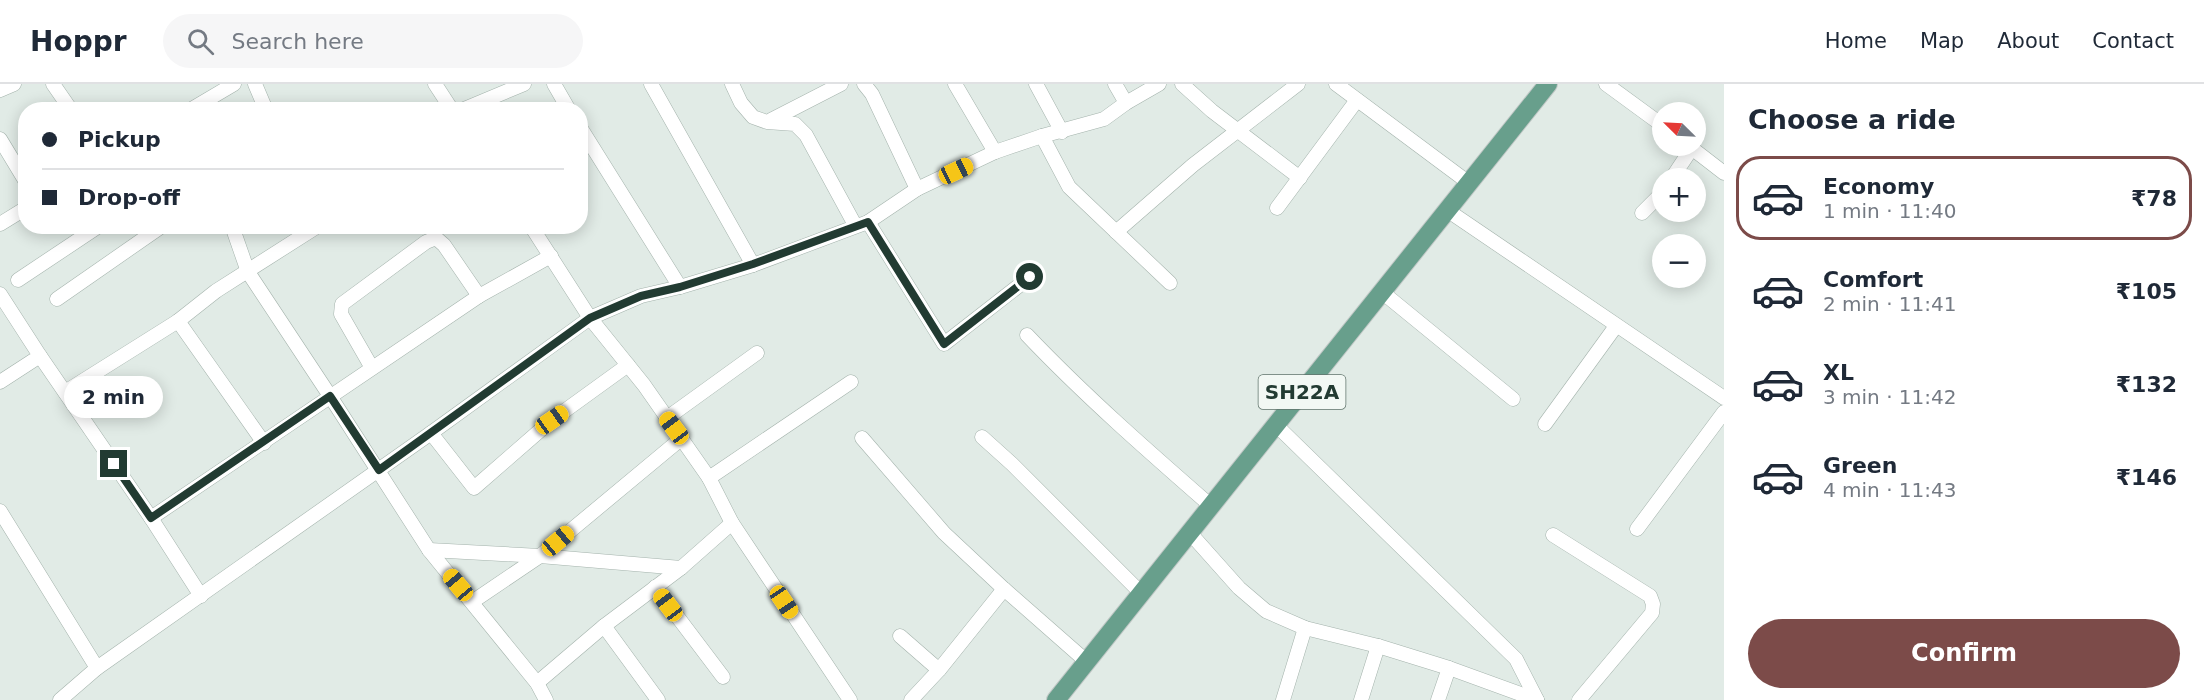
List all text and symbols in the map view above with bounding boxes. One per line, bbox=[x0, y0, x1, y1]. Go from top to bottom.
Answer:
search box bbox=[163, 14, 583, 68]
text: Hoppr bbox=[30, 25, 127, 58]
icon: search bbox=[184, 25, 217, 58]
text: Search here bbox=[232, 29, 364, 54]
text: Home bbox=[1825, 29, 1887, 53]
text: Map bbox=[1920, 29, 1964, 53]
text: About bbox=[1997, 29, 2059, 53]
text: Contact bbox=[2092, 29, 2174, 53]
north arrow bbox=[1652, 102, 1706, 156]
map controls bbox=[1652, 102, 1706, 288]
text: Choose a ride bbox=[1748, 104, 1956, 135]
text: Pickup bbox=[78, 127, 161, 152]
car bbox=[936, 155, 976, 187]
button: + bbox=[1652, 168, 1706, 222]
icon: car bbox=[1751, 171, 1805, 225]
text: Economy bbox=[1823, 174, 1934, 199]
text: Drop-off bbox=[78, 185, 180, 210]
text: ₹78 bbox=[2131, 186, 2177, 211]
text: 1 min · 11:40 bbox=[1823, 199, 1957, 223]
button: − bbox=[1652, 234, 1706, 288]
route start bbox=[1016, 263, 1043, 290]
icon: car bbox=[1751, 264, 1805, 318]
text: Comfort bbox=[1823, 267, 1923, 292]
text: ₹105 bbox=[2116, 279, 2177, 304]
text: 2 min · 11:41 bbox=[1823, 292, 1957, 316]
icon: car bbox=[1751, 357, 1805, 411]
text: XL bbox=[1823, 360, 1854, 385]
text: ₹132 bbox=[2116, 372, 2177, 397]
road number: SH22A bbox=[1258, 375, 1346, 409]
callout: 2 min bbox=[64, 377, 164, 419]
text: 2 min bbox=[82, 385, 145, 409]
text: 3 min · 11:42 bbox=[1823, 385, 1957, 409]
car bbox=[532, 402, 572, 438]
car bbox=[656, 408, 692, 448]
route end bbox=[100, 450, 127, 477]
icon: car bbox=[1751, 450, 1805, 504]
text: Green bbox=[1823, 453, 1897, 478]
text: ₹146 bbox=[2116, 465, 2177, 490]
text: 4 min · 11:43 bbox=[1823, 478, 1957, 502]
car bbox=[538, 523, 578, 559]
car bbox=[440, 565, 476, 605]
car bbox=[766, 582, 802, 622]
car bbox=[650, 585, 686, 625]
button: Confirm bbox=[1748, 619, 2180, 688]

